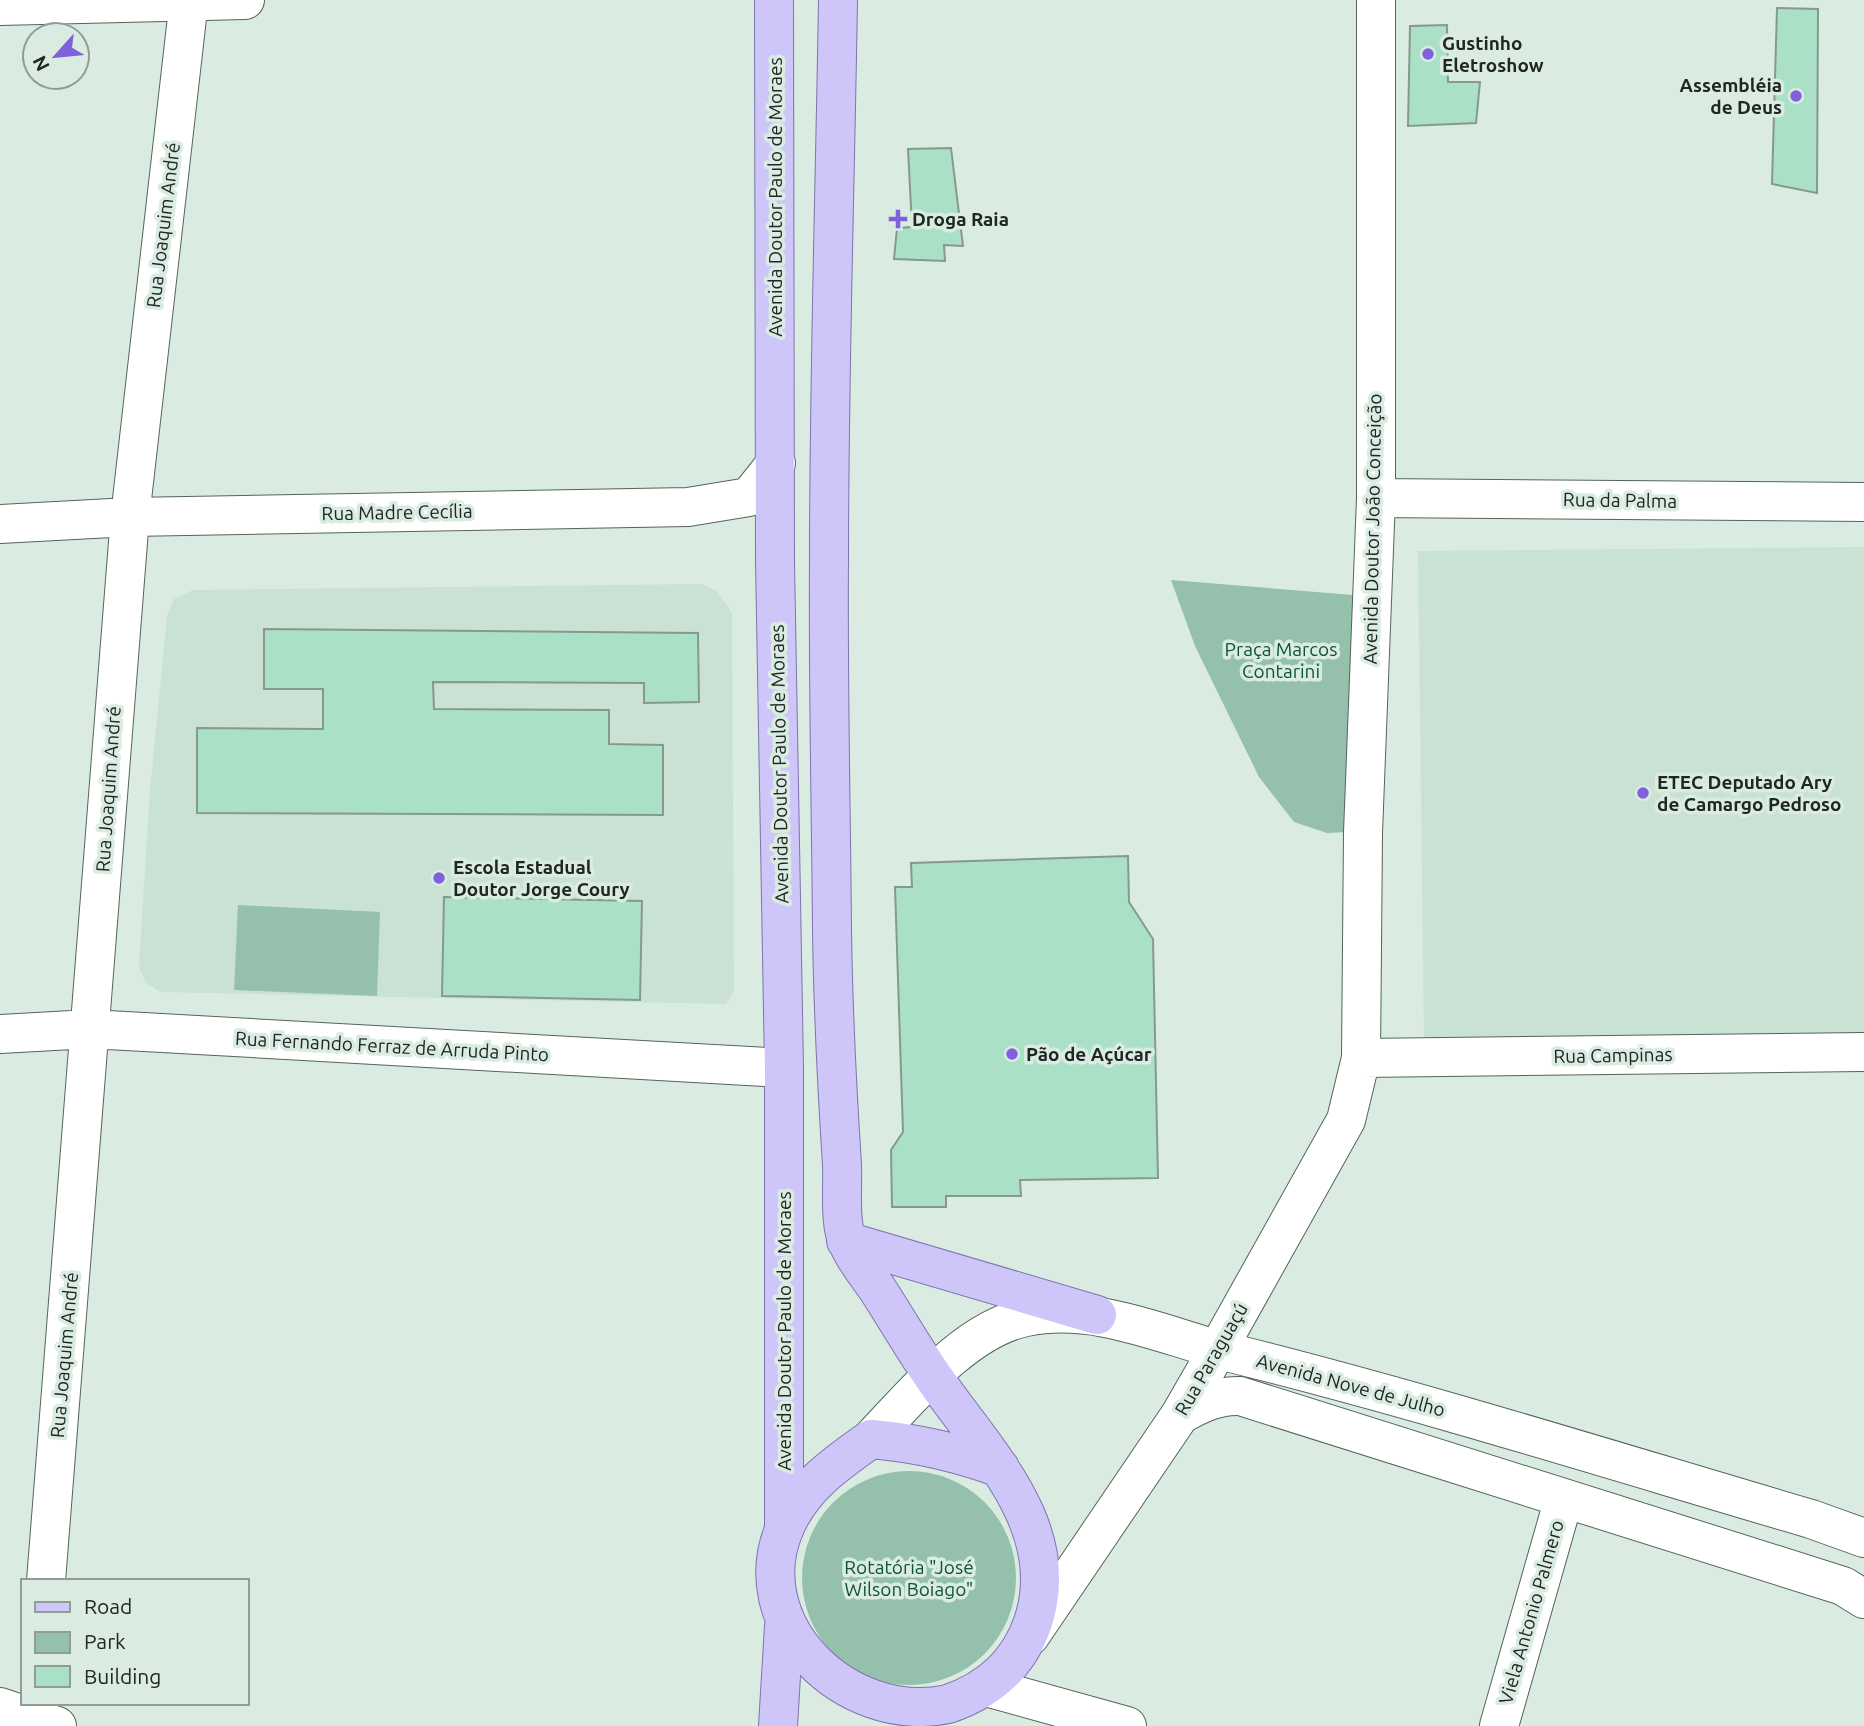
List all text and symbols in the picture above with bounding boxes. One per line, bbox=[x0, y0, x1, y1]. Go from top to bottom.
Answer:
north arrow bbox=[21, 21, 91, 91]
place label: Gustinho Eletroshow bbox=[1442, 32, 1544, 76]
marker: Gustinho Eletroshow bbox=[1420, 46, 1436, 62]
text: N bbox=[28, 52, 54, 75]
street label: Avenida Doutor Paulo de Moraes bbox=[764, 57, 786, 337]
place label: Assembléia de Deus bbox=[1679, 74, 1782, 118]
marker: Assembléia de Deus bbox=[1788, 88, 1804, 104]
street label: Rua Joaquim André bbox=[142, 141, 184, 309]
place label: Droga Raia bbox=[912, 208, 1009, 230]
marker: Droga Raia bbox=[890, 211, 906, 227]
street label: Avenida Doutor João Conceição bbox=[1359, 393, 1385, 665]
street label: Rua da Palma bbox=[1563, 488, 1677, 512]
street label: Rua Madre Cecília bbox=[321, 500, 473, 524]
street label: Avenida Doutor Paulo de Moraes bbox=[766, 624, 792, 904]
park label: Praça Marcos Contarini bbox=[1225, 638, 1337, 682]
street label: Rua Joaquim André bbox=[91, 705, 125, 873]
place label: ETEC Deputado Ary de Camargo Pedroso bbox=[1657, 771, 1841, 815]
marker: ETEC Deputado Ary de Camargo Pedroso bbox=[1635, 785, 1651, 801]
place label: Escola Estadual Doutor Jorge Coury bbox=[453, 856, 630, 900]
marker: Escola Estadual Doutor Jorge Coury bbox=[431, 870, 447, 886]
street label: Rua Fernando Ferraz de Arruda Pinto bbox=[234, 1027, 550, 1065]
place label: Pão de Açúcar bbox=[1026, 1043, 1152, 1065]
street label: Rua Campinas bbox=[1553, 1043, 1673, 1067]
marker: Pão de Açúcar bbox=[1004, 1046, 1020, 1062]
street label: Avenida Doutor Paulo de Moraes bbox=[773, 1191, 795, 1471]
street label: Rua Joaquim André bbox=[46, 1271, 82, 1439]
street label: Rua Paraguaçú bbox=[1170, 1299, 1252, 1419]
street label: Avenida Nove de Julho bbox=[1254, 1349, 1448, 1421]
street label: Viela Antonio Palmero bbox=[1494, 1517, 1568, 1707]
park label: Rotatória "José Wilson Boiago" bbox=[844, 1556, 974, 1600]
legend bbox=[21, 1579, 248, 1705]
text: Road bbox=[84, 1594, 132, 1618]
text: Park bbox=[84, 1629, 126, 1653]
text: Building bbox=[84, 1664, 161, 1688]

